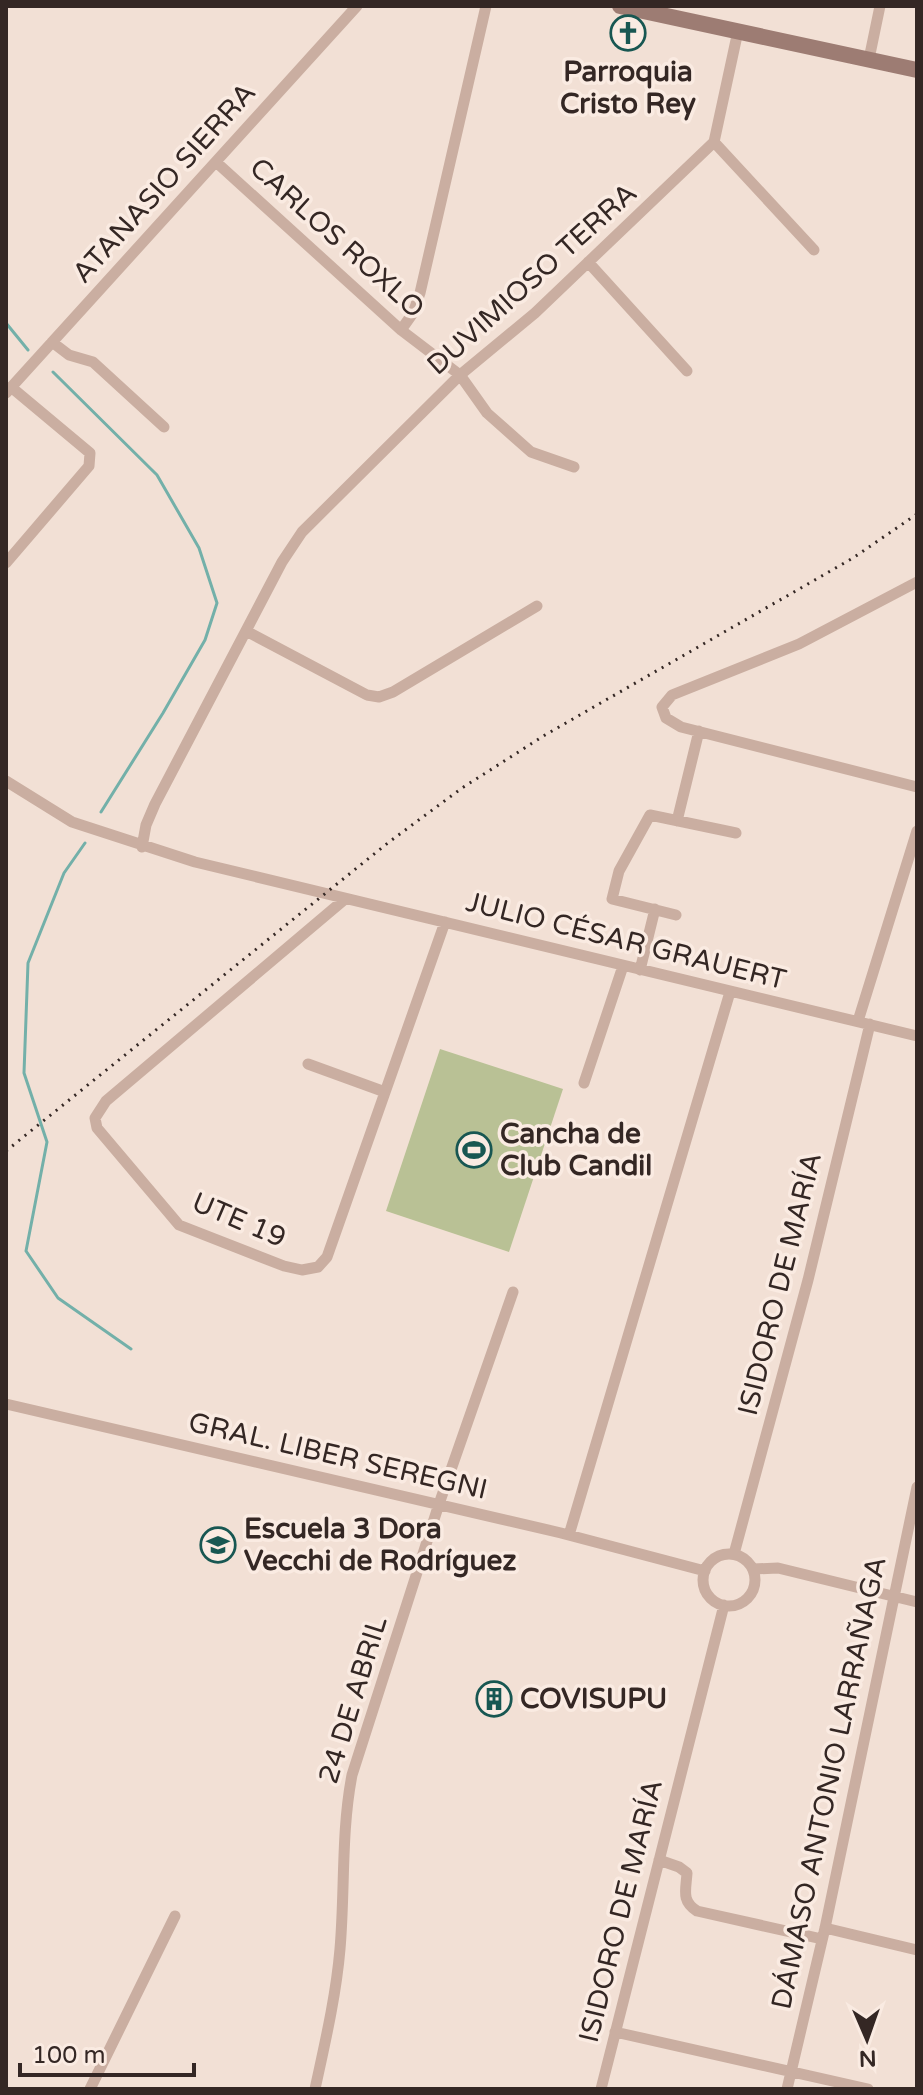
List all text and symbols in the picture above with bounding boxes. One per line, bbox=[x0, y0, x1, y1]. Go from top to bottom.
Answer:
church icon: Parroquia Cristo Rey bbox=[609, 14, 647, 52]
place label: Parroquia Cristo Rey bbox=[560, 55, 696, 121]
street label: ATANASIO SIERRA bbox=[65, 76, 263, 290]
street label: CARLOS ROXLO bbox=[243, 151, 431, 325]
street label: DUVIMIOSO TERRA bbox=[420, 176, 644, 382]
street label: JULIO CÉSAR GRAUERT bbox=[462, 885, 790, 997]
place label: Cancha de Club Candil bbox=[500, 1117, 652, 1183]
sports icon: Cancha de Club Candil bbox=[455, 1131, 493, 1169]
street label: ISIDORO DE MARÍA bbox=[731, 1149, 829, 1419]
street label: UTE 19 bbox=[187, 1185, 291, 1255]
street label: GRAL. LIBER SEREGNI bbox=[185, 1405, 491, 1507]
place label: Escuela 3 Dora Vecchi de Rodríguez bbox=[244, 1512, 516, 1578]
school or university icon: Escuela 3 Dora Vecchi de Rodríguez bbox=[199, 1526, 237, 1564]
street label: DÁMASO ANTONIO LARRAÑAGA bbox=[764, 1554, 894, 2012]
street label: 24 DE ABRIL bbox=[311, 1612, 395, 1788]
building icon: COVISUPU bbox=[475, 1680, 513, 1718]
place label: COVISUPU bbox=[520, 1682, 667, 1716]
street label: ISIDORO DE MARÍA bbox=[572, 1776, 670, 2046]
north arrow bbox=[827, 1999, 907, 2079]
scale bar bbox=[20, 2027, 194, 2077]
text: 100 m bbox=[32, 2041, 106, 2070]
text: N bbox=[858, 2045, 877, 2071]

